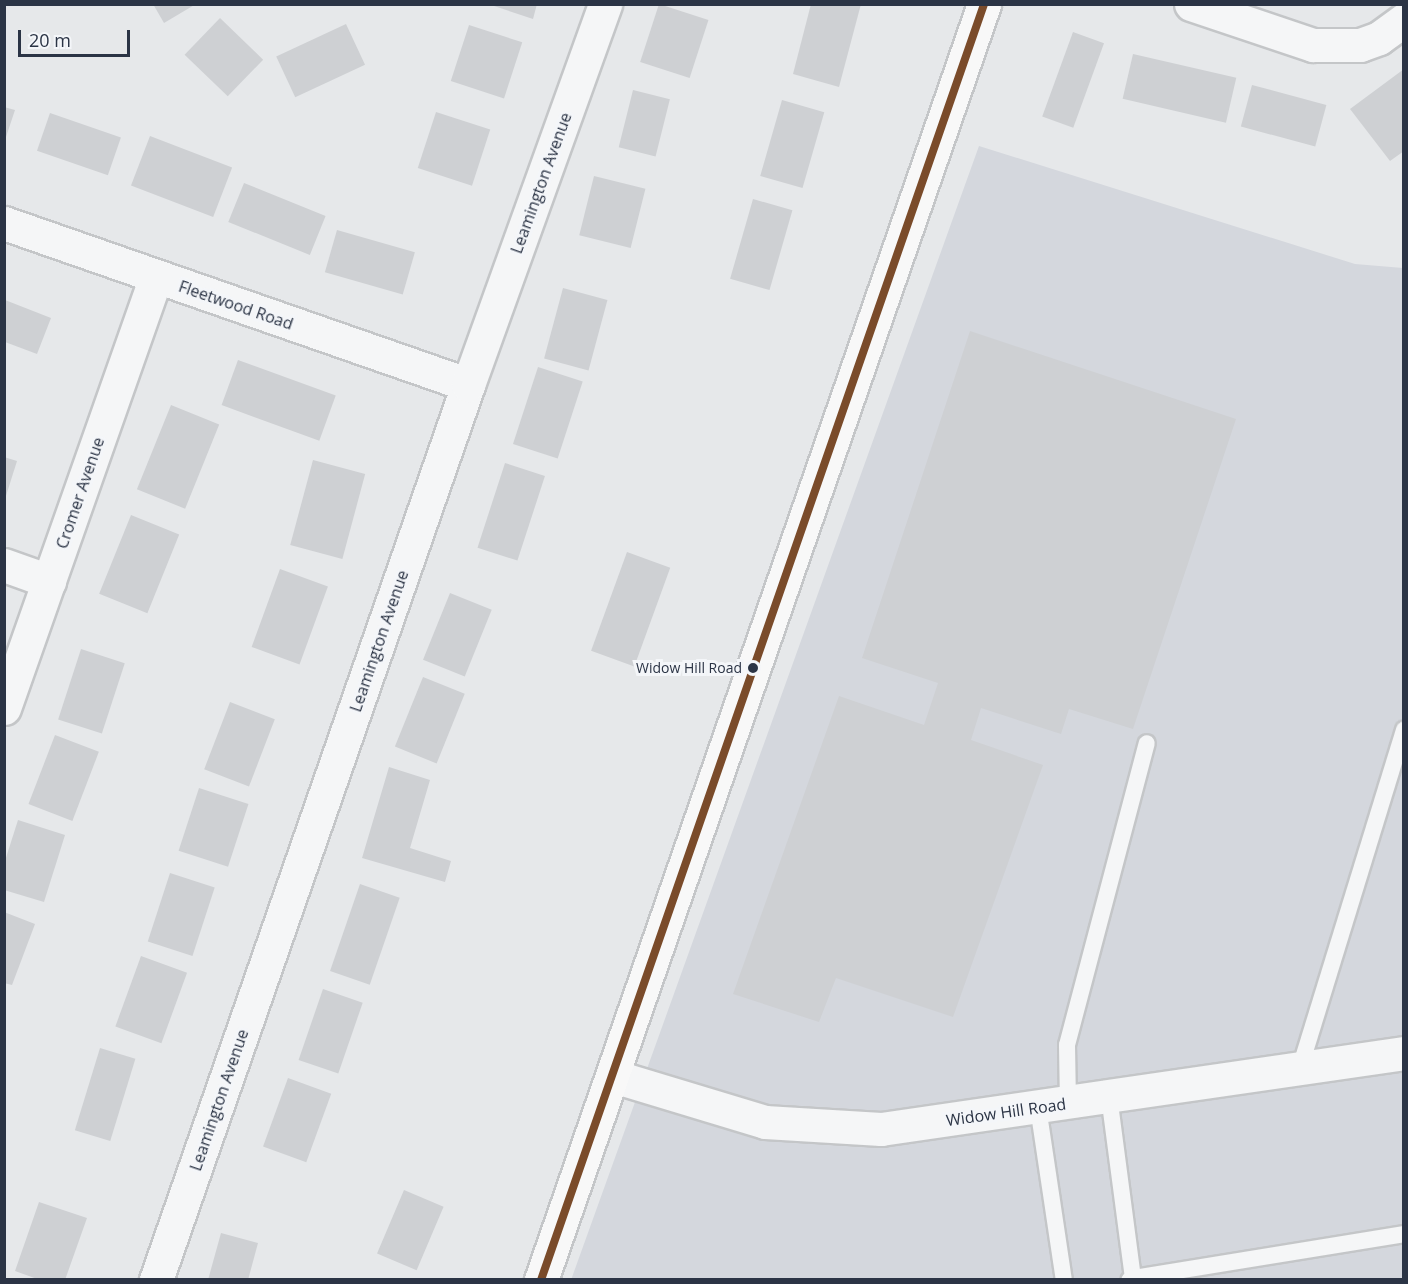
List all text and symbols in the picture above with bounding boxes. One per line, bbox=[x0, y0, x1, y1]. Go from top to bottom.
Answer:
scale bar bbox=[21, 18, 134, 56]
text: 20 m bbox=[29, 28, 71, 52]
street label: Leamington Avenue bbox=[507, 110, 575, 256]
street label: Fleetwood Road bbox=[176, 276, 296, 334]
street label: Cromer Avenue bbox=[52, 435, 108, 551]
street label: Leamington Avenue bbox=[346, 568, 412, 714]
place label: Widow Hill Road bbox=[636, 660, 742, 676]
marker: Widow Hill Road bbox=[747, 662, 759, 674]
street label: Leamington Avenue bbox=[186, 1027, 252, 1173]
street label: Widow Hill Road bbox=[945, 1094, 1067, 1130]

